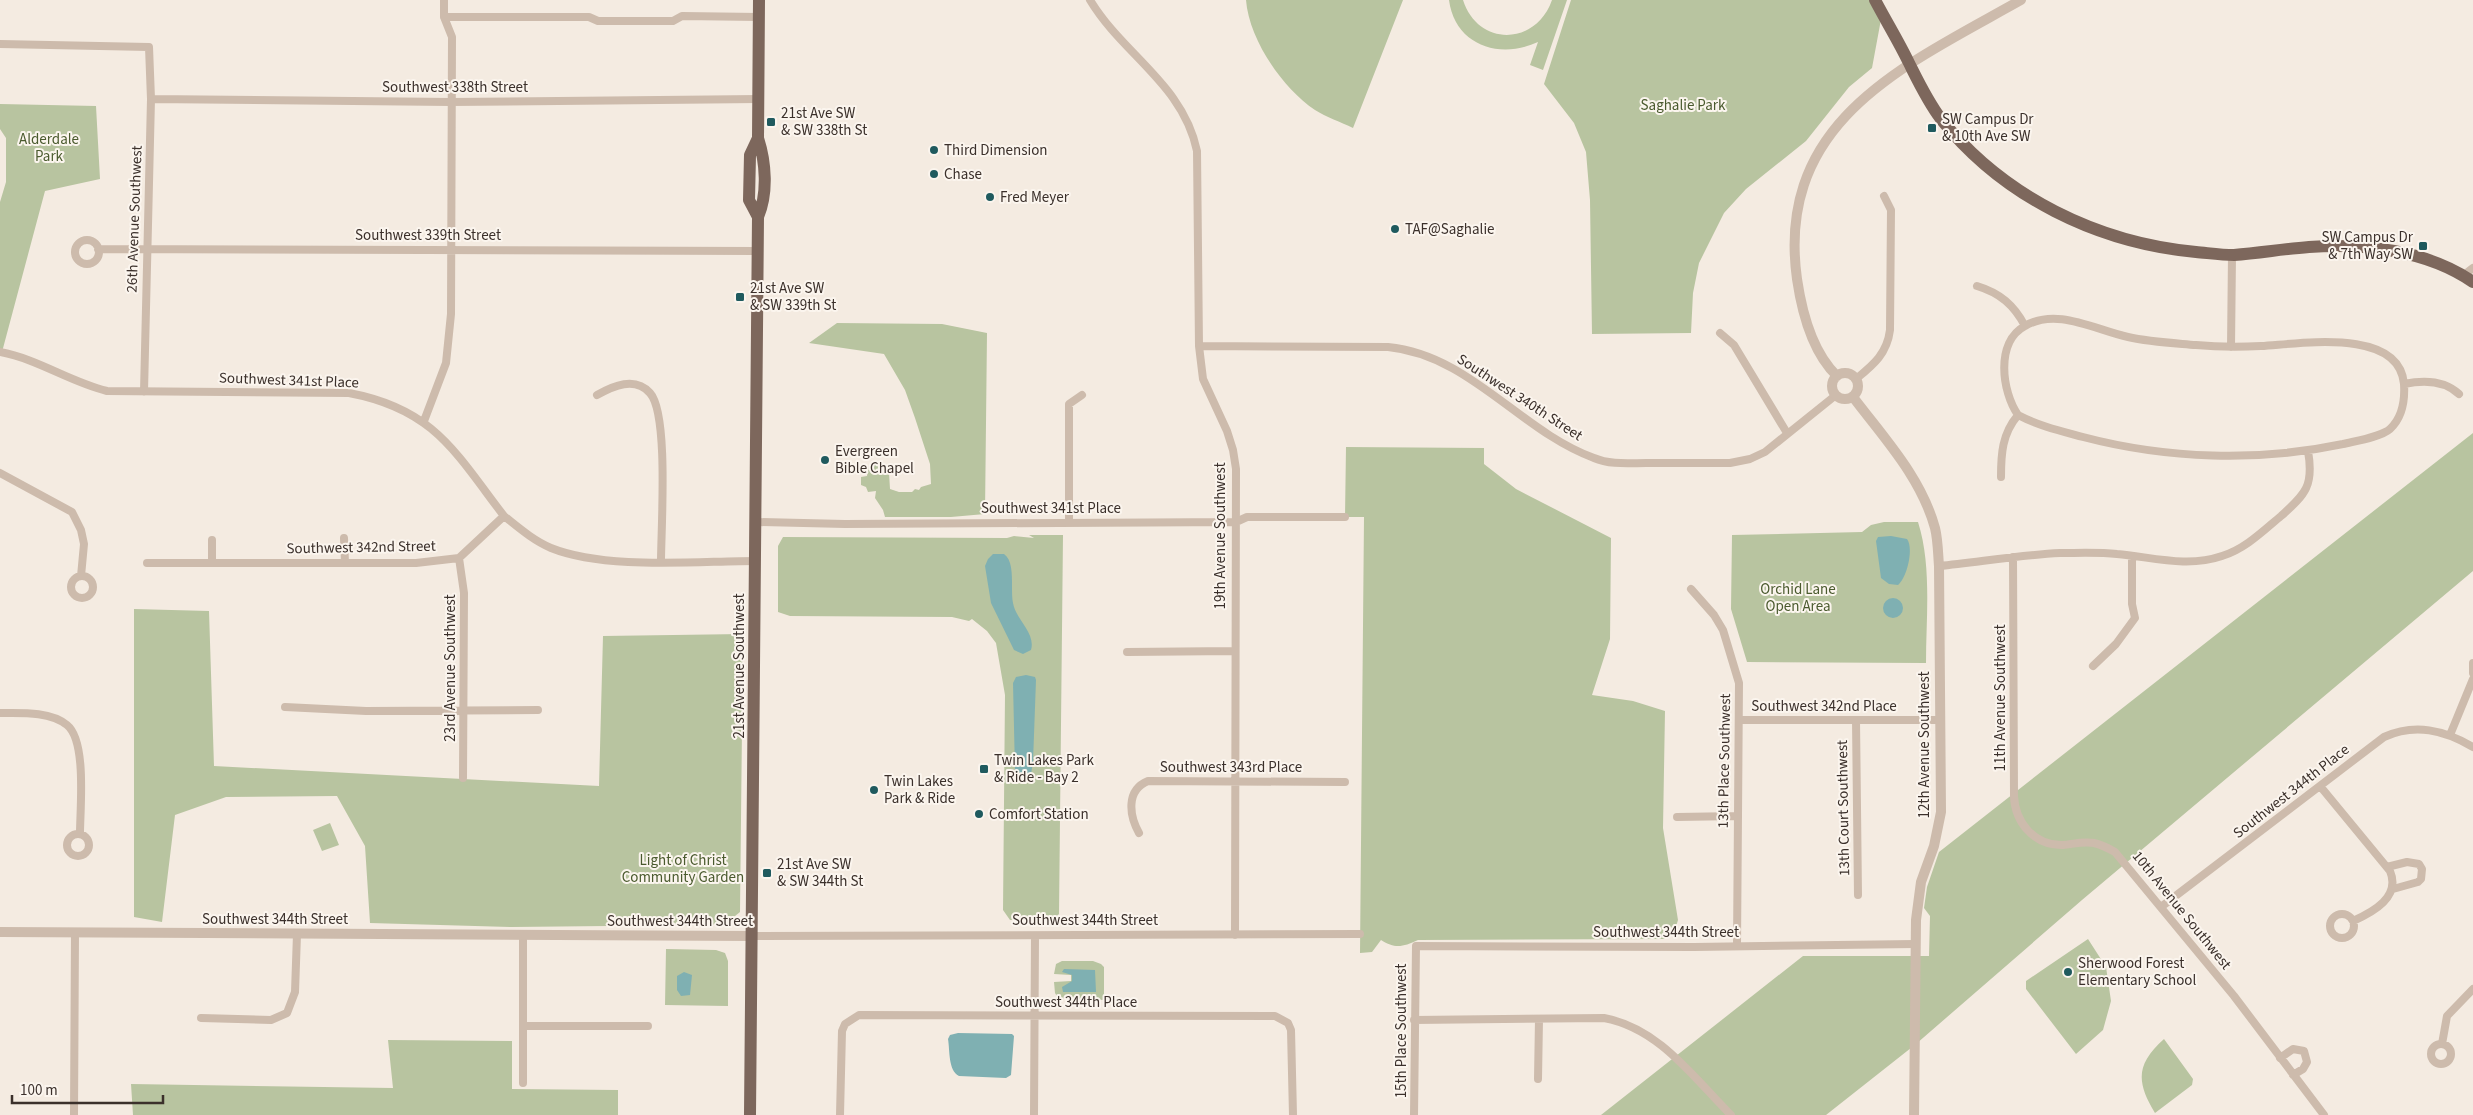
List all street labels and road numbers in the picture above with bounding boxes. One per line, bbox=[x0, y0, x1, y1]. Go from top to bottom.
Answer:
street label: Southwest 338th Street bbox=[382, 77, 528, 98]
street label: 26th Avenue Southwest bbox=[121, 145, 148, 293]
street label: Southwest 339th Street bbox=[355, 225, 501, 246]
street label: Southwest 340th Street bbox=[1453, 349, 1587, 446]
street label: Southwest 341st Place bbox=[219, 368, 359, 393]
street label: 19th Avenue Southwest bbox=[1210, 462, 1231, 610]
street label: Southwest 341st Place bbox=[981, 498, 1121, 519]
street label: Southwest 342nd Street bbox=[286, 536, 436, 559]
street label: 23rd Avenue Southwest bbox=[440, 594, 461, 742]
street label: 21st Avenue Southwest bbox=[729, 594, 750, 738]
street label: 11th Avenue Southwest bbox=[1990, 624, 2011, 772]
street label: 12th Avenue Southwest bbox=[1914, 671, 1935, 819]
street label: 13th Place Southwest bbox=[1713, 693, 1736, 829]
street label: Southwest 342nd Place bbox=[1751, 696, 1897, 717]
street label: Southwest 344th Place bbox=[2229, 739, 2354, 843]
street label: 13th Court Southwest bbox=[1832, 740, 1855, 876]
street label: Southwest 343rd Place bbox=[1160, 757, 1302, 778]
street label: 10th Avenue Southwest bbox=[2127, 847, 2236, 974]
street label: Southwest 344th Street bbox=[202, 909, 348, 930]
street label: Southwest 344th Street bbox=[1012, 910, 1158, 931]
street label: Southwest 344th Street bbox=[607, 911, 753, 932]
street label: Southwest 344th Street bbox=[1593, 922, 1739, 943]
street label: 15th Place Southwest bbox=[1391, 964, 1412, 1098]
street label: Southwest 344th Place bbox=[995, 992, 1137, 1013]

